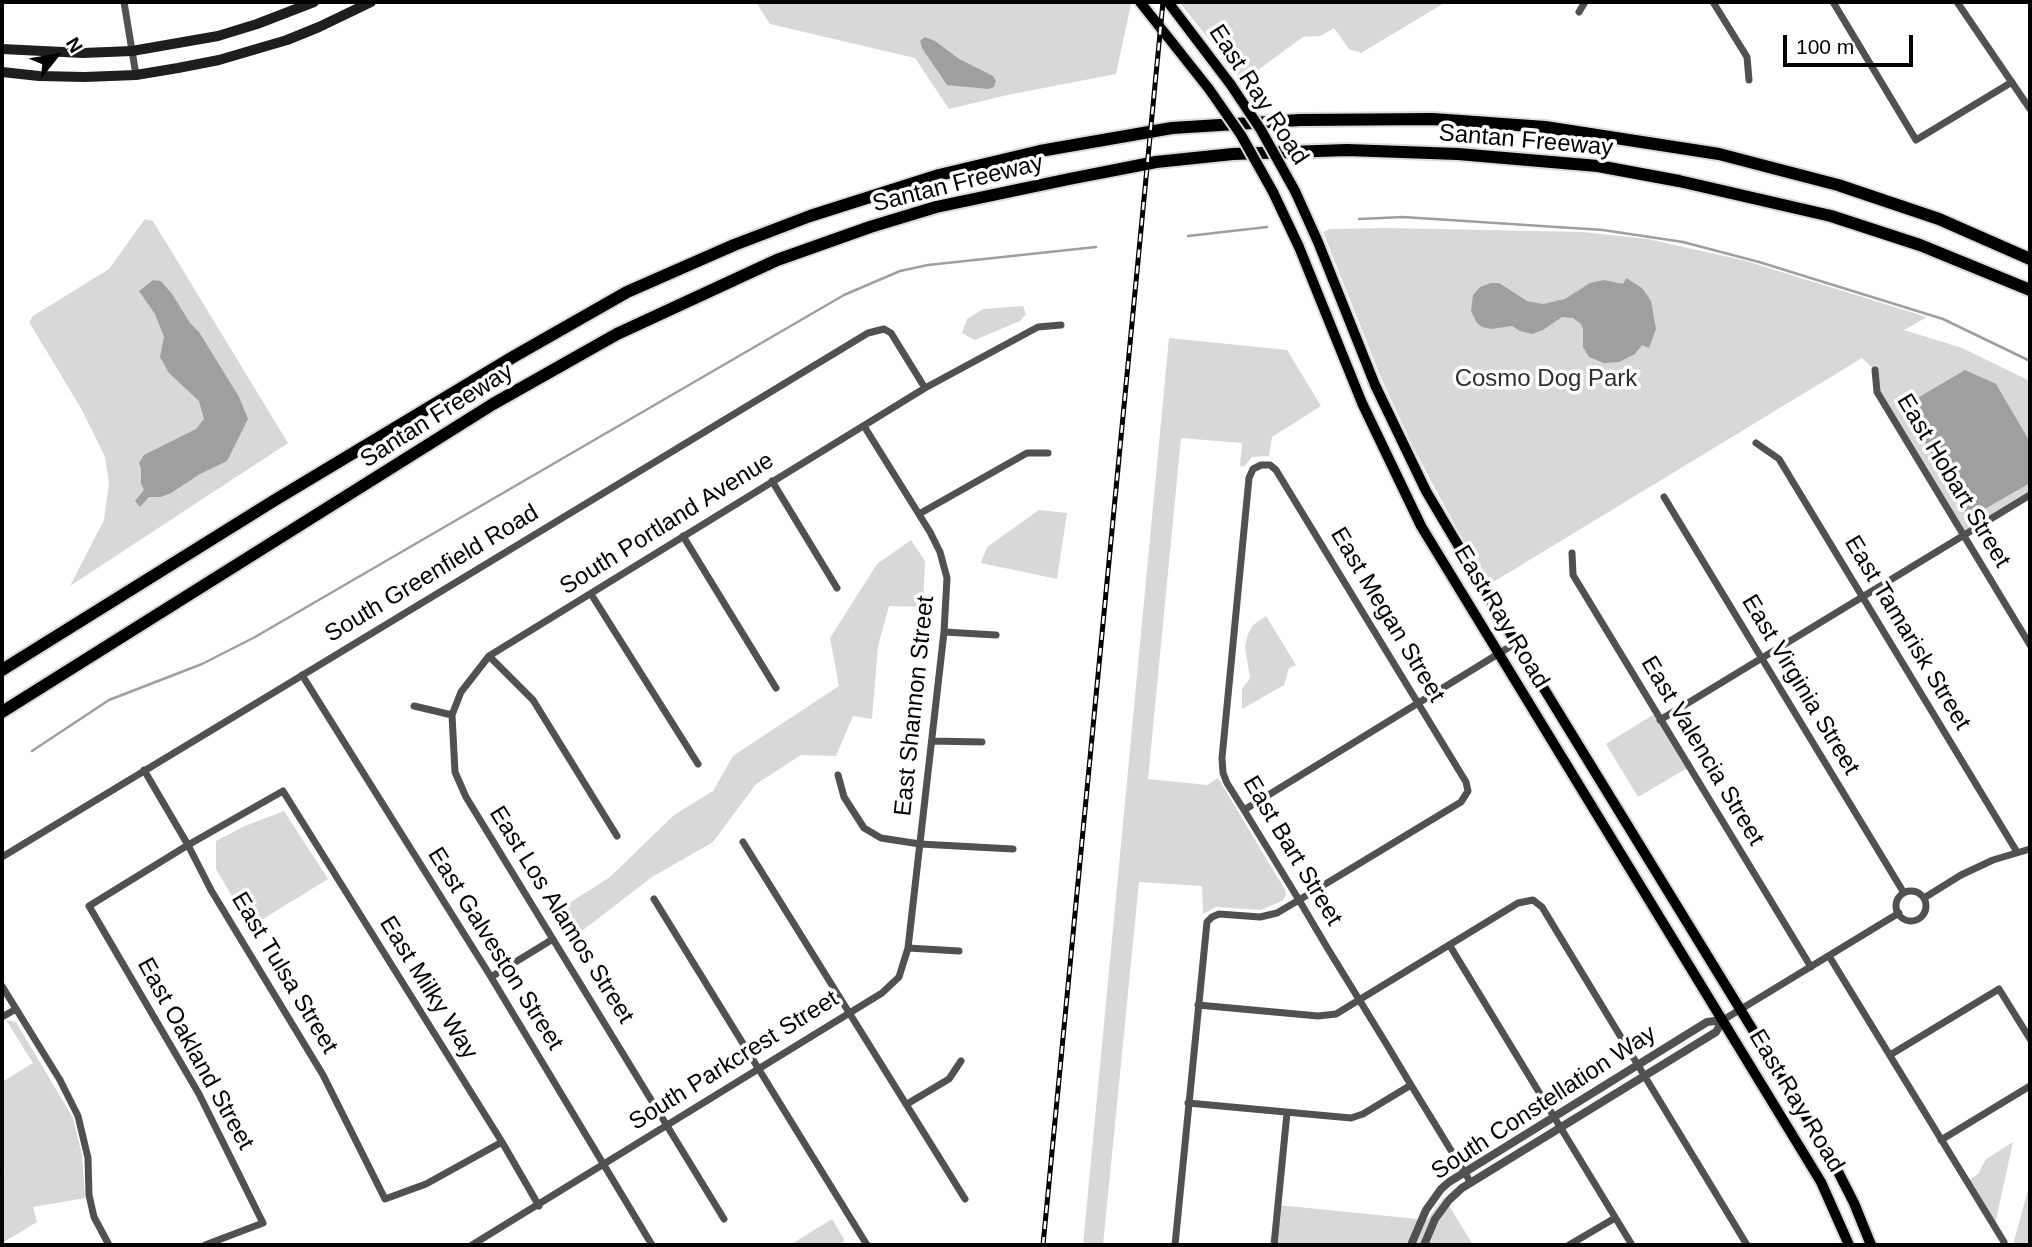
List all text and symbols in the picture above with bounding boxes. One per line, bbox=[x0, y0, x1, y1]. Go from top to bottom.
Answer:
street label: East Ray Road bbox=[1202, 19, 1314, 171]
north arrow bbox=[21, 21, 91, 91]
scale bar bbox=[1787, 21, 1916, 65]
text: N bbox=[62, 34, 87, 56]
text: 100 m bbox=[1796, 35, 1854, 58]
street label: Santan Freeway bbox=[1438, 119, 1614, 163]
street label: Santan Freeway bbox=[870, 149, 1046, 219]
street label: Santan Freeway bbox=[355, 357, 519, 475]
park label: Cosmo Dog Park bbox=[1455, 365, 1637, 393]
street label: East Hobart Street bbox=[1890, 389, 2016, 573]
street label: South Portland Avenue bbox=[555, 446, 779, 602]
street label: South Greenfield Road bbox=[320, 499, 544, 649]
street label: East Megan Street bbox=[1323, 522, 1451, 708]
street label: East Tamarisk Street bbox=[1838, 531, 1976, 735]
street label: East Ray Road bbox=[1447, 540, 1555, 694]
street label: East Virginia Street bbox=[1735, 590, 1865, 780]
street label: East Shannon Street bbox=[889, 594, 941, 818]
street label: East Valencia Street bbox=[1634, 651, 1770, 851]
street label: East Bart Street bbox=[1236, 771, 1348, 931]
street label: East Los Alamos Street bbox=[482, 801, 640, 1029]
street label: East Galveston Street bbox=[421, 842, 569, 1056]
street label: East Tulsa Street bbox=[224, 887, 344, 1059]
street label: East Milky Way bbox=[373, 911, 483, 1065]
street label: East Oakland Street bbox=[130, 953, 260, 1155]
street label: South Parkcrest Street bbox=[624, 985, 844, 1137]
street label: South Constellation Way bbox=[1426, 1020, 1662, 1186]
street label: East Ray Road bbox=[1742, 1024, 1850, 1178]

